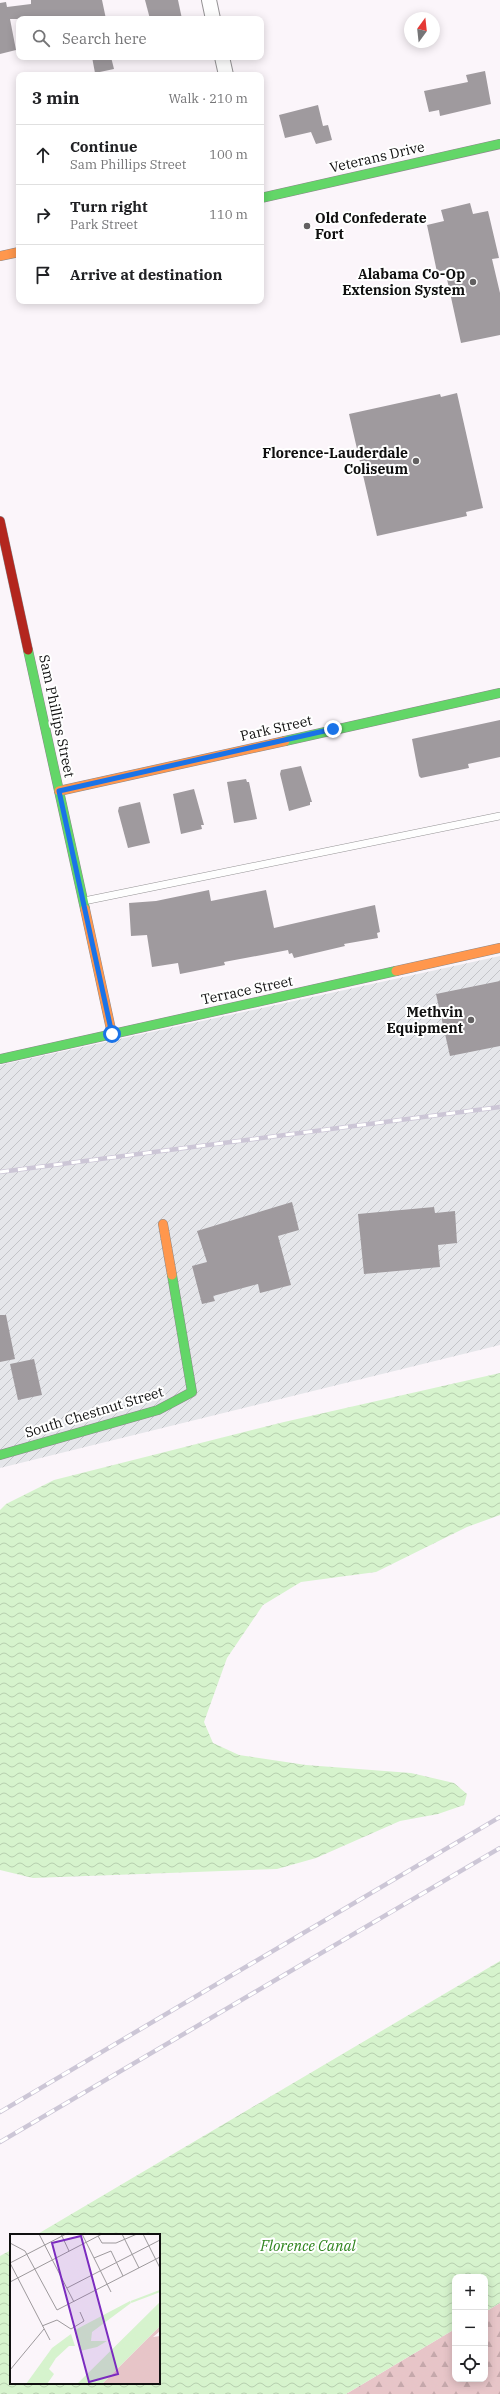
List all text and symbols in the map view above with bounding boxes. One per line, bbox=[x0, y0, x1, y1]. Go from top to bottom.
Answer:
north arrow bbox=[404, 12, 440, 48]
search box bbox=[16, 16, 264, 60]
icon: search bbox=[30, 27, 52, 49]
text: Search here bbox=[62, 29, 147, 48]
text: 3 min bbox=[32, 87, 80, 109]
text: Walk · 210 m bbox=[169, 90, 248, 107]
text: Continue bbox=[70, 137, 137, 156]
street label: Veterans Drive bbox=[328, 137, 426, 177]
icon: ahead bbox=[32, 144, 54, 166]
text: 100 m bbox=[209, 146, 248, 163]
text: Sam Phillips Street bbox=[70, 156, 186, 173]
text: Turn right bbox=[70, 197, 148, 216]
icon: right bbox=[32, 204, 54, 226]
text: 110 m bbox=[209, 206, 248, 223]
place label: Old Confederate Fort bbox=[315, 209, 427, 243]
text: Park Street bbox=[70, 216, 138, 233]
marker: Old Confederate Fort bbox=[302, 221, 312, 231]
icon: arrive bbox=[32, 264, 54, 286]
text: Arrive at destination bbox=[70, 265, 222, 284]
place label: Alabama Co-Op Extension System bbox=[342, 265, 465, 299]
marker: Alabama Co-Op Extension System bbox=[468, 277, 478, 287]
place label: Florence-Lauderdale Coliseum bbox=[262, 444, 408, 478]
marker: Florence-Lauderdale Coliseum bbox=[411, 456, 421, 466]
street label: Sam Phillips Street bbox=[35, 653, 79, 779]
street label: Park Street bbox=[238, 711, 314, 745]
route end bbox=[324, 720, 342, 738]
street label: Terrace Street bbox=[200, 971, 295, 1008]
place label: Methvin Equipment bbox=[387, 1003, 463, 1037]
marker: Methvin Equipment bbox=[466, 1015, 476, 1025]
route start bbox=[103, 1025, 121, 1043]
street label: South Chestnut Street bbox=[23, 1382, 165, 1442]
inset map bbox=[10, 2234, 160, 2384]
water label: Florence Canal bbox=[259, 2236, 357, 2255]
map controls bbox=[452, 2274, 488, 2382]
button: + bbox=[452, 2274, 488, 2310]
button: − bbox=[452, 2310, 488, 2346]
button: locate bbox=[452, 2346, 488, 2382]

